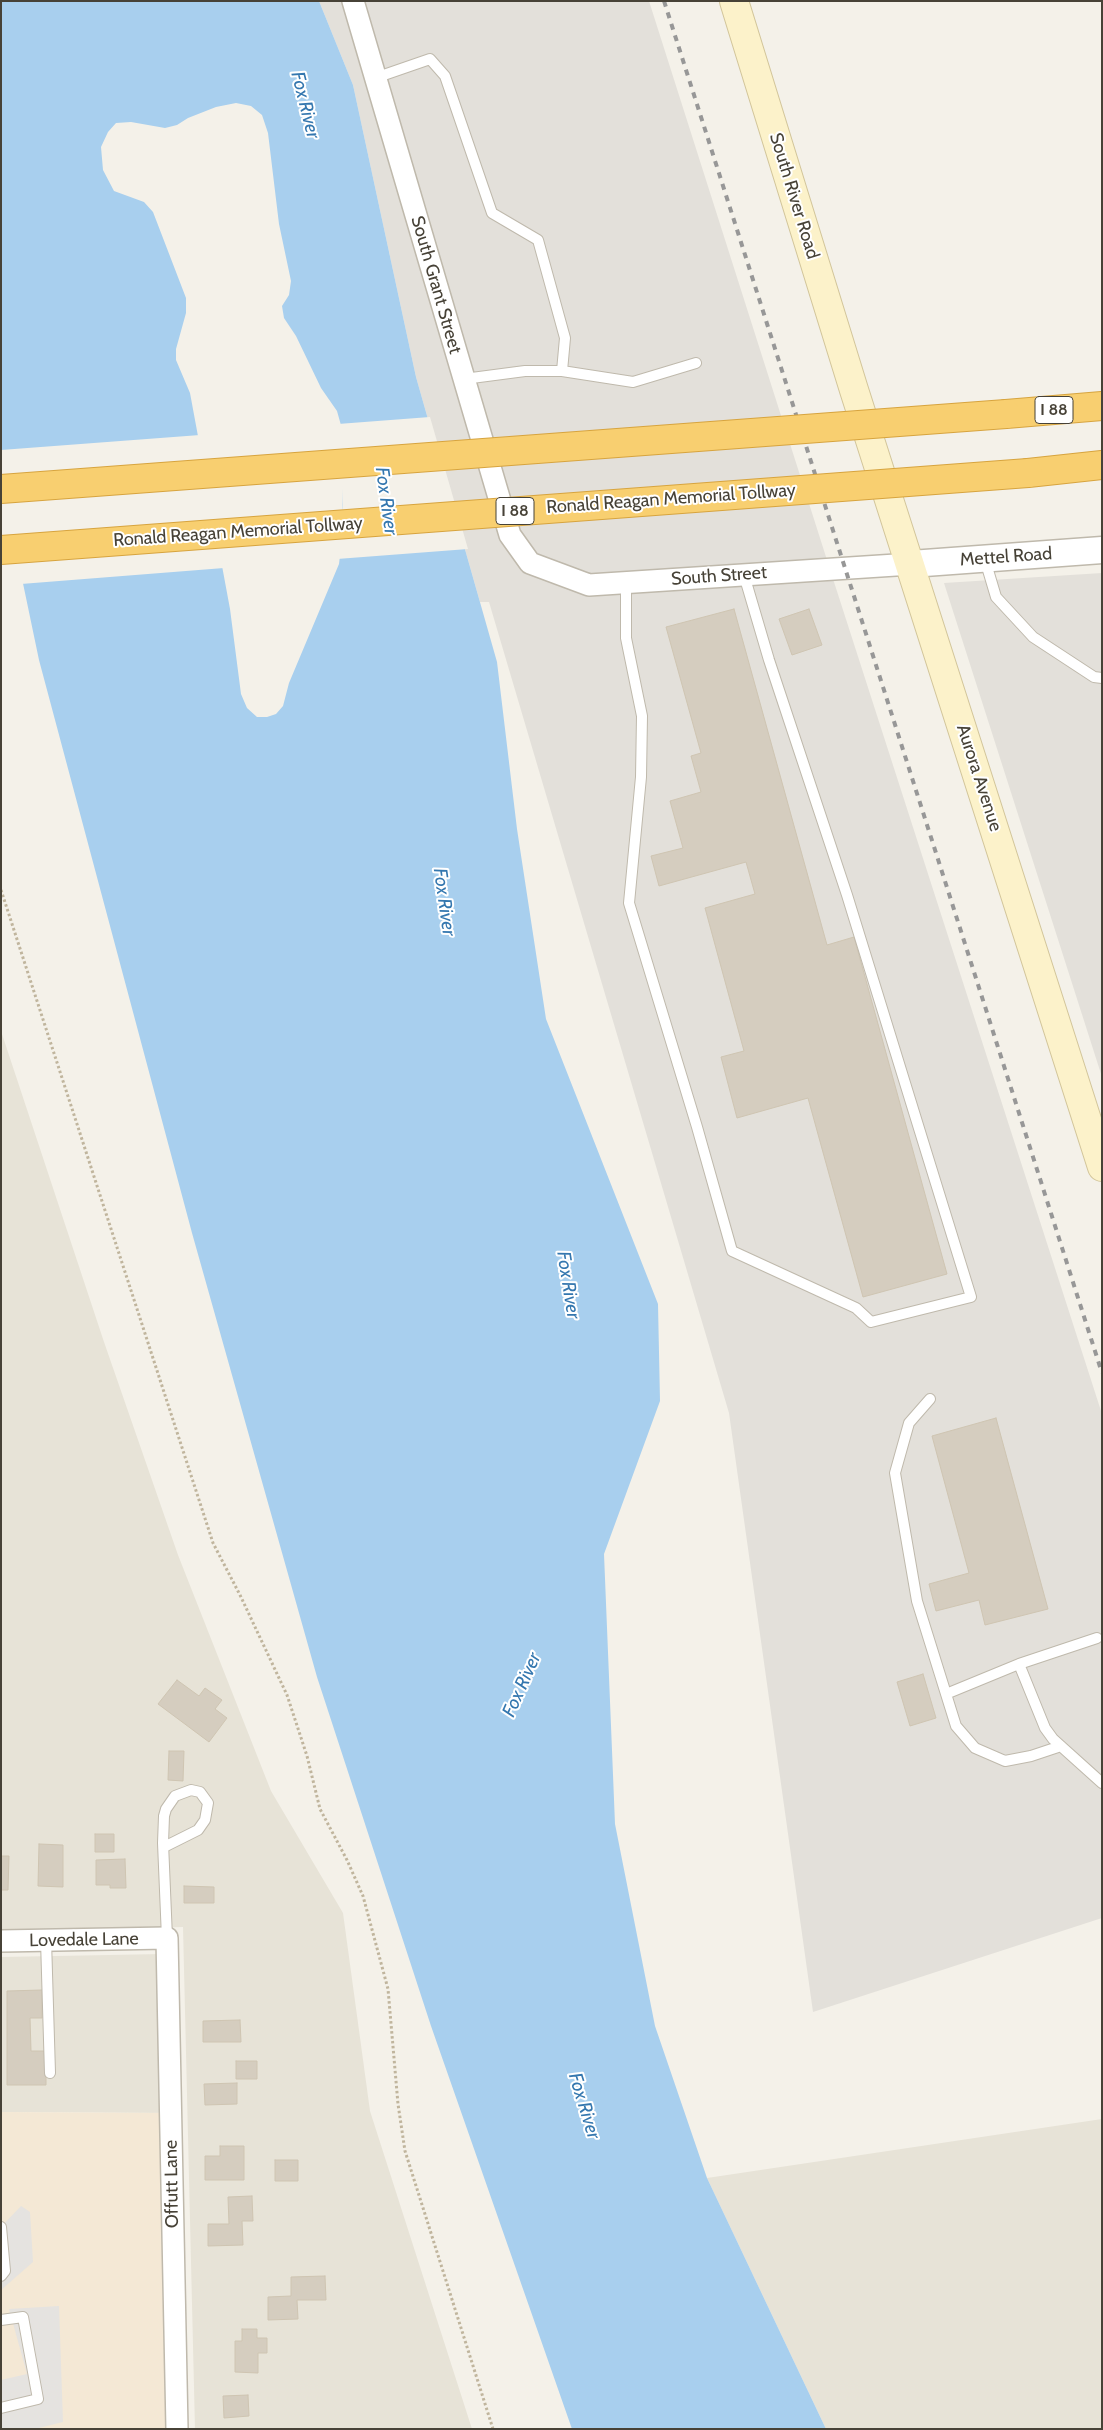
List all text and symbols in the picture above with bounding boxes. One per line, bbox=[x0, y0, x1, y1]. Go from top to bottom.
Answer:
water label: Fox River bbox=[286, 69, 324, 141]
street label: South River Road bbox=[765, 130, 823, 262]
street label: South Grant Street bbox=[406, 214, 466, 356]
road number: I 88 bbox=[1035, 396, 1073, 424]
water label: Fox River bbox=[370, 466, 402, 536]
street label: Ronald Reagan Memorial Tollway bbox=[546, 480, 796, 518]
road number: I 88 bbox=[496, 498, 534, 524]
street label: Ronald Reagan Memorial Tollway bbox=[113, 513, 363, 551]
street label: Mettel Road bbox=[959, 543, 1053, 571]
street label: South Street bbox=[670, 562, 768, 590]
street label: Aurora Avenue bbox=[952, 722, 1006, 834]
water label: Fox River bbox=[428, 867, 460, 937]
water label: Fox River bbox=[551, 1250, 585, 1320]
water label: Fox River bbox=[498, 1649, 546, 1721]
street label: Lovedale Lane bbox=[29, 1928, 139, 1952]
water label: Fox River bbox=[563, 2070, 605, 2142]
street label: Offutt Lane bbox=[160, 2140, 184, 2228]

